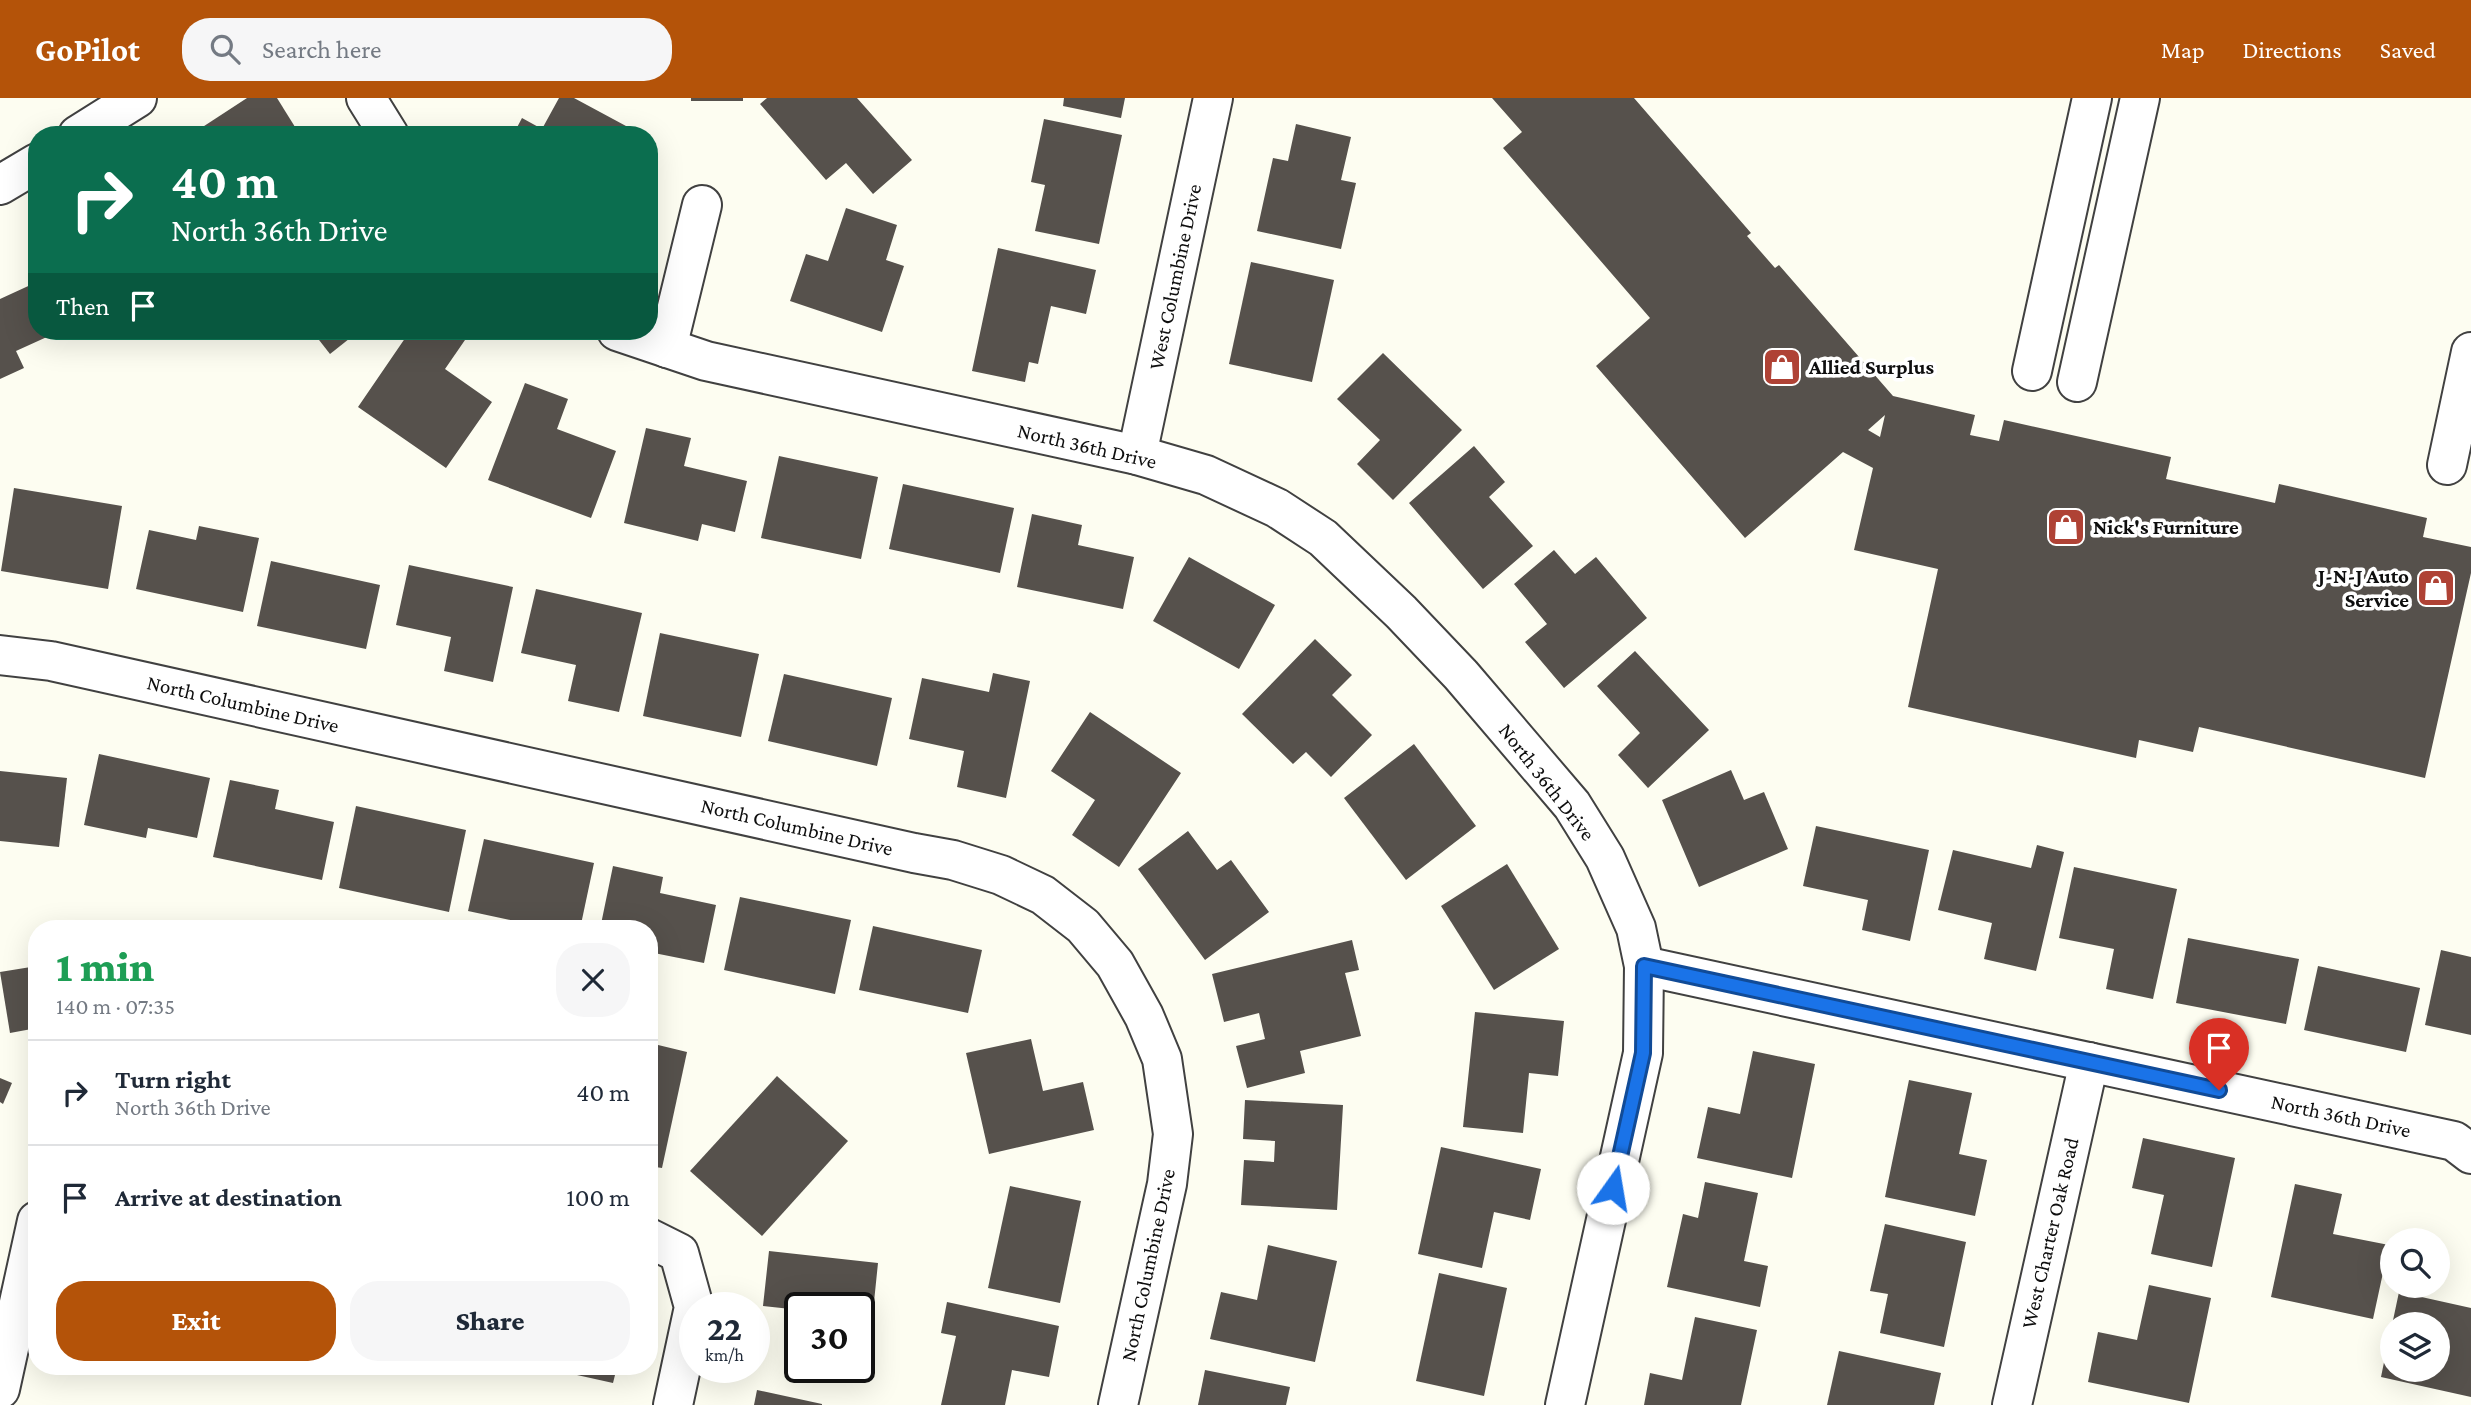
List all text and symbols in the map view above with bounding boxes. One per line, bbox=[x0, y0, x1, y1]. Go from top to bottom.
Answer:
search box bbox=[182, 18, 672, 81]
icon: search bbox=[206, 30, 244, 68]
text: GoPilot bbox=[35, 31, 140, 68]
text: Search here bbox=[262, 35, 381, 64]
text: Map bbox=[2161, 36, 2205, 63]
text: Directions bbox=[2243, 36, 2342, 63]
text: Saved bbox=[2380, 36, 2436, 63]
icon: right bbox=[56, 154, 147, 245]
text: 40 m bbox=[171, 154, 278, 209]
street label: West Columbine Drive bbox=[1144, 182, 1206, 372]
text: North 36th Drive bbox=[171, 212, 388, 248]
icon: arrive bbox=[124, 287, 162, 325]
text: Then bbox=[56, 292, 110, 321]
shop icon: Allied Surplus bbox=[1761, 346, 1803, 388]
place label: Allied Surplus bbox=[1808, 355, 1935, 379]
street label: North 36th Drive bbox=[1015, 418, 1159, 474]
shop icon: Nick's Furniture bbox=[2045, 506, 2087, 548]
place label: Nick's Furniture bbox=[2093, 515, 2239, 539]
place label: J-N-J Auto Service bbox=[2316, 564, 2409, 612]
shop icon: J-N-J Auto Service bbox=[2415, 567, 2457, 609]
street label: North Columbine Drive bbox=[145, 670, 341, 738]
street label: North 36th Drive bbox=[1494, 719, 1600, 845]
street label: North Columbine Drive bbox=[699, 793, 895, 861]
text: 1 min bbox=[56, 943, 154, 990]
button: close bbox=[556, 943, 630, 1017]
text: 140 m · 07:35 bbox=[56, 993, 175, 1019]
pin bbox=[2189, 1018, 2249, 1090]
icon: arrive bbox=[2200, 1029, 2238, 1067]
text: Turn right bbox=[115, 1065, 231, 1094]
icon: right bbox=[56, 1074, 94, 1112]
text: 40 m bbox=[576, 1078, 630, 1107]
street label: North 36th Drive bbox=[2269, 1089, 2413, 1143]
text: North 36th Drive bbox=[115, 1094, 271, 1120]
street label: West Charter Oak Road bbox=[2016, 1135, 2084, 1331]
position arrow bbox=[1576, 1151, 1650, 1225]
street label: North Columbine Drive bbox=[1116, 1166, 1180, 1364]
icon: arrive bbox=[56, 1179, 94, 1217]
text: Arrive at destination bbox=[115, 1183, 342, 1212]
text: 100 m bbox=[566, 1183, 630, 1212]
map controls bbox=[2380, 1228, 2450, 1382]
button: search bbox=[2380, 1228, 2450, 1298]
button: Exit bbox=[56, 1281, 336, 1361]
button: Share bbox=[350, 1281, 630, 1361]
speed limit sign: 30 bbox=[784, 1292, 875, 1383]
text: 22 bbox=[707, 1309, 742, 1348]
button: layers bbox=[2380, 1312, 2450, 1382]
text: km/h bbox=[705, 1345, 744, 1365]

